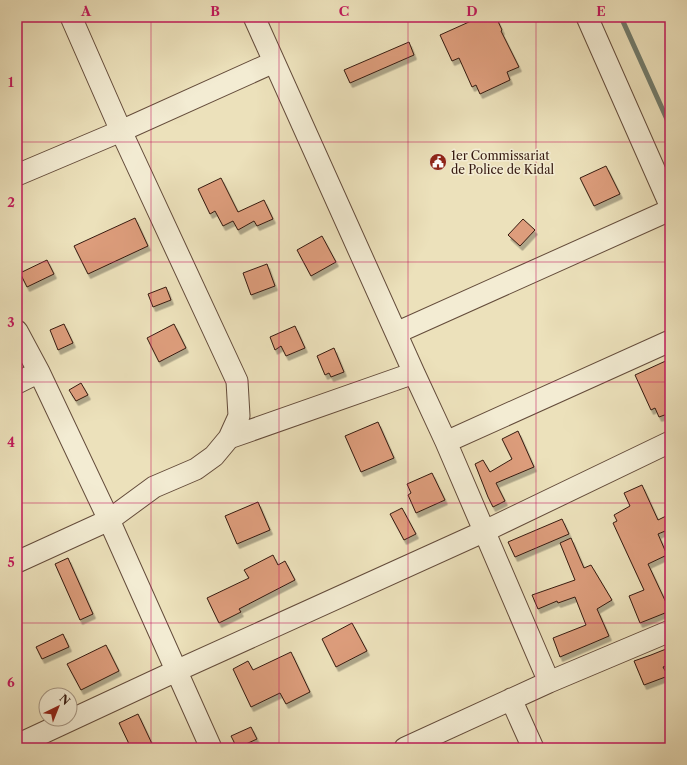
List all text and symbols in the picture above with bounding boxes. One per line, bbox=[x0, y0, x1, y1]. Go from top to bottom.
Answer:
text: A bbox=[80, 3, 92, 19]
text: B bbox=[210, 3, 220, 19]
text: C bbox=[339, 3, 349, 19]
text: D bbox=[466, 3, 478, 19]
text: E bbox=[596, 3, 606, 19]
text: 1 bbox=[8, 74, 14, 90]
place label: 1er Commissariat de Police de Kidal bbox=[451, 148, 554, 177]
public building icon: 1er Commissariat de Police de Kidal bbox=[428, 152, 448, 172]
text: 2 bbox=[7, 194, 15, 210]
text: 3 bbox=[7, 314, 15, 330]
text: 4 bbox=[7, 434, 15, 450]
text: 5 bbox=[7, 554, 15, 570]
text: 6 bbox=[7, 674, 15, 690]
north arrow bbox=[38, 687, 78, 727]
text: N bbox=[57, 691, 73, 708]

